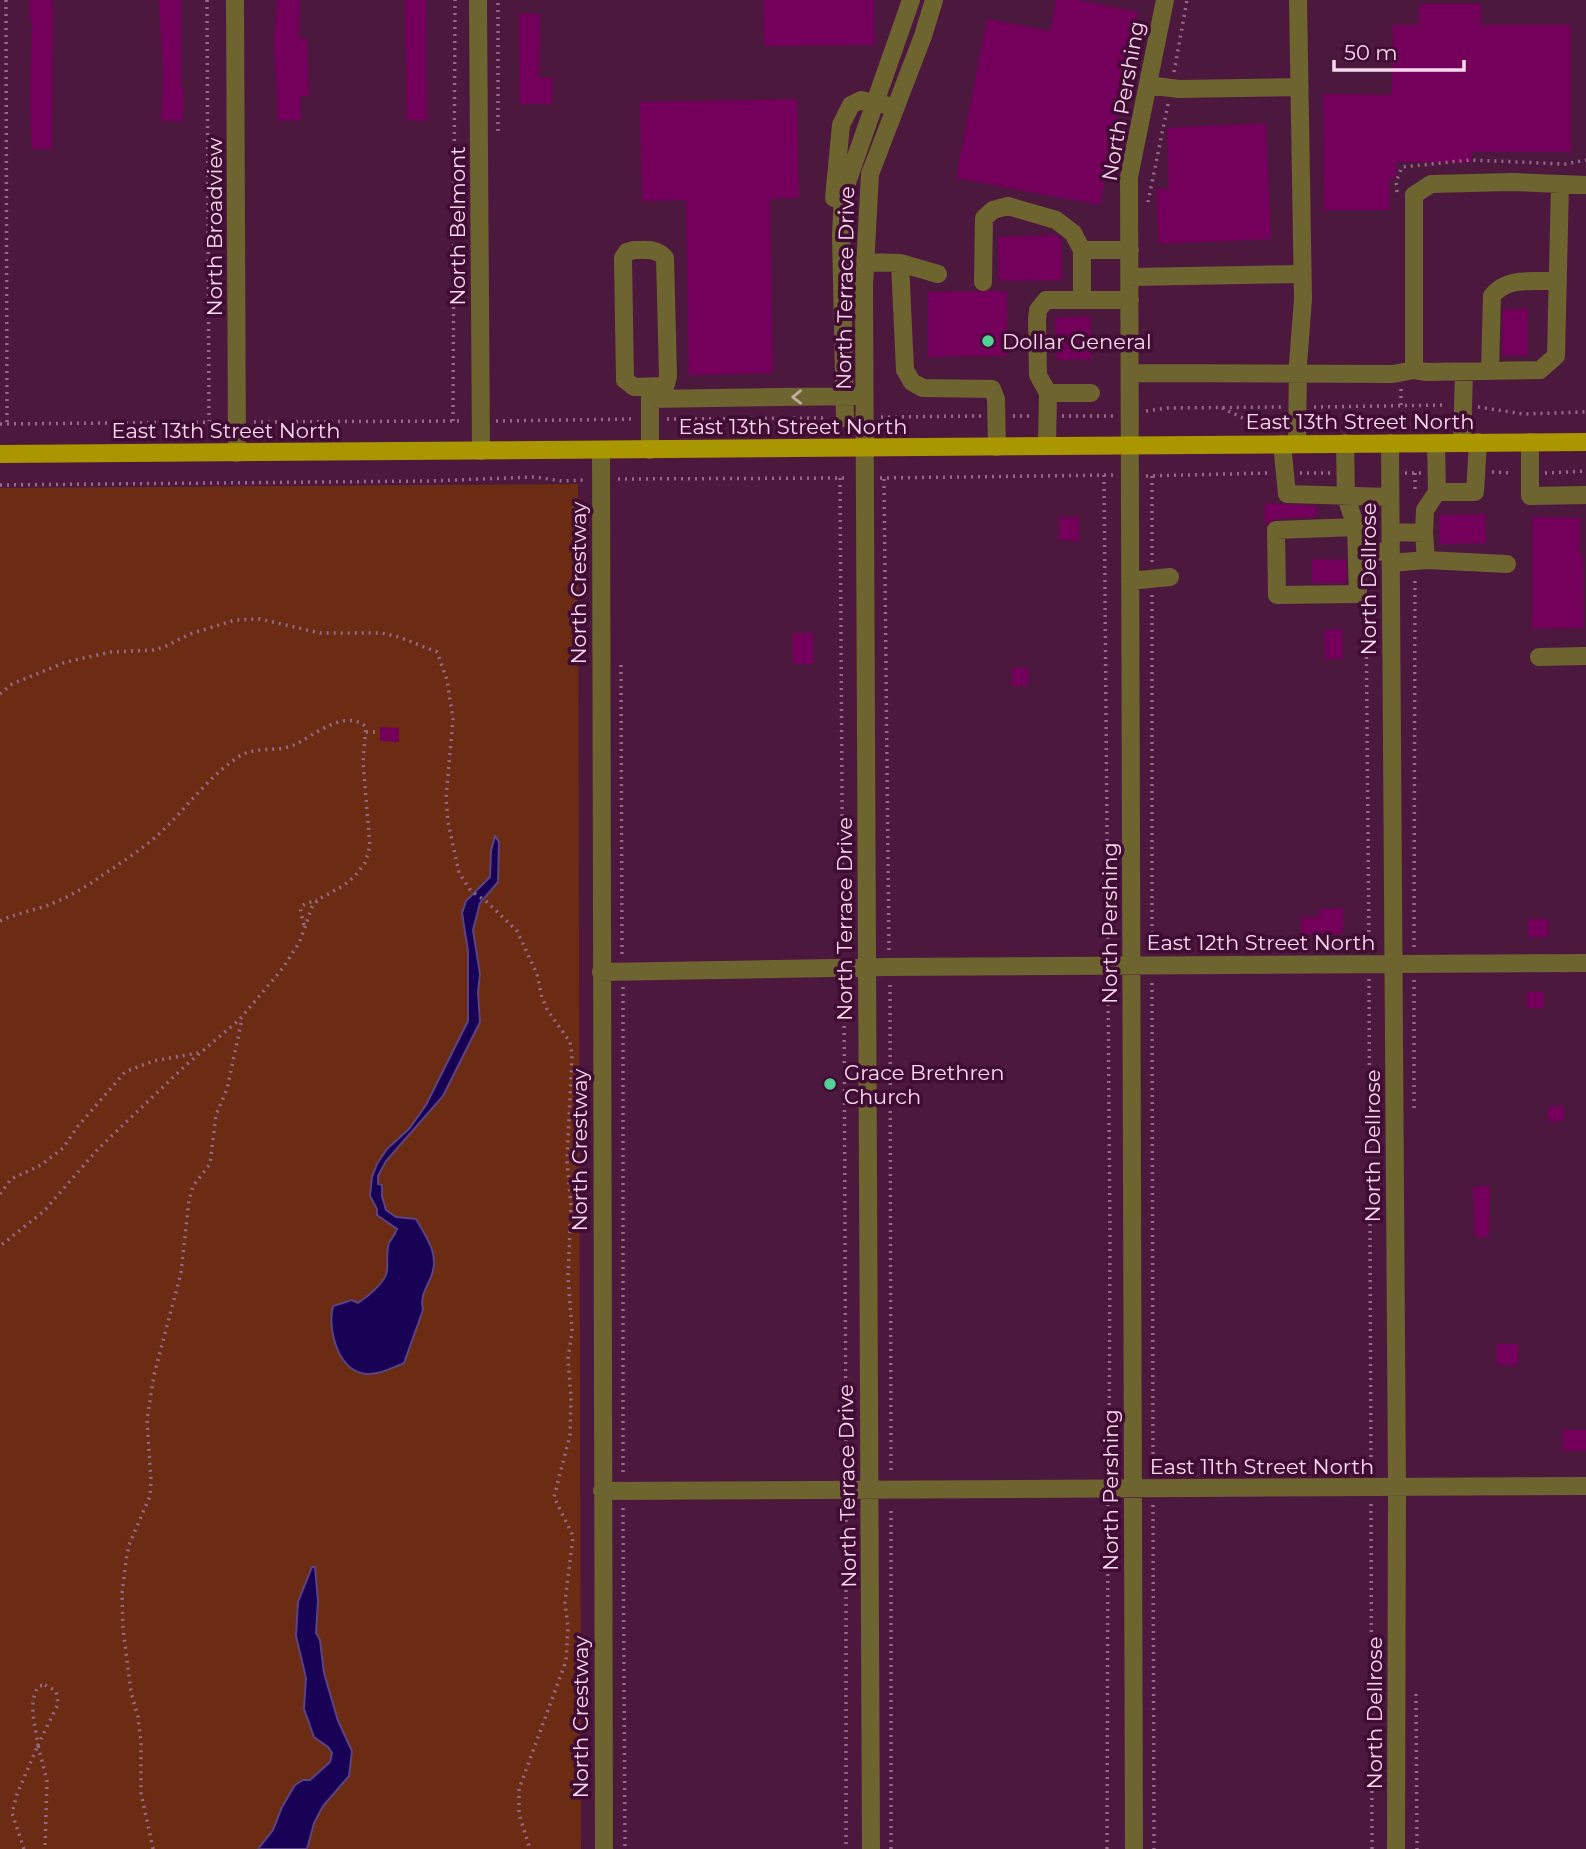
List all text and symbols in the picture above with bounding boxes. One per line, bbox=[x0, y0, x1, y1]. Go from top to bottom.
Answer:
street label: North Pershing bbox=[1097, 19, 1149, 183]
scale bar bbox=[1334, 28, 1464, 72]
text: 50 m bbox=[1344, 40, 1398, 65]
street label: North Broadview bbox=[202, 137, 227, 316]
street label: North Belmont bbox=[445, 146, 470, 306]
street label: North Terrace Drive bbox=[831, 186, 859, 390]
place label: Dollar General bbox=[1002, 329, 1152, 354]
marker: Dollar General bbox=[980, 333, 996, 349]
one-way arrow bbox=[791, 389, 802, 404]
street label: East 13th Street North bbox=[1246, 409, 1474, 434]
street label: East 13th Street North bbox=[679, 414, 907, 439]
street label: East 13th Street North bbox=[112, 418, 340, 443]
street label: North Crestway bbox=[566, 501, 591, 664]
street label: North Dellrose bbox=[1356, 503, 1381, 655]
street label: North Terrace Drive bbox=[832, 817, 857, 1021]
street label: North Pershing bbox=[1097, 842, 1122, 1004]
street label: East 12th Street North bbox=[1147, 930, 1375, 955]
place label: Grace Brethren Church bbox=[844, 1060, 1004, 1109]
street label: North Crestway bbox=[567, 1068, 592, 1231]
street label: North Dellrose bbox=[1360, 1070, 1385, 1222]
marker: Grace Brethren Church bbox=[822, 1076, 838, 1092]
street label: North Terrace Drive bbox=[833, 1384, 861, 1588]
street label: North Pershing bbox=[1098, 1409, 1123, 1571]
street label: East 11th Street North bbox=[1150, 1454, 1374, 1479]
street label: North Crestway bbox=[568, 1635, 593, 1798]
street label: North Dellrose bbox=[1362, 1637, 1387, 1789]

